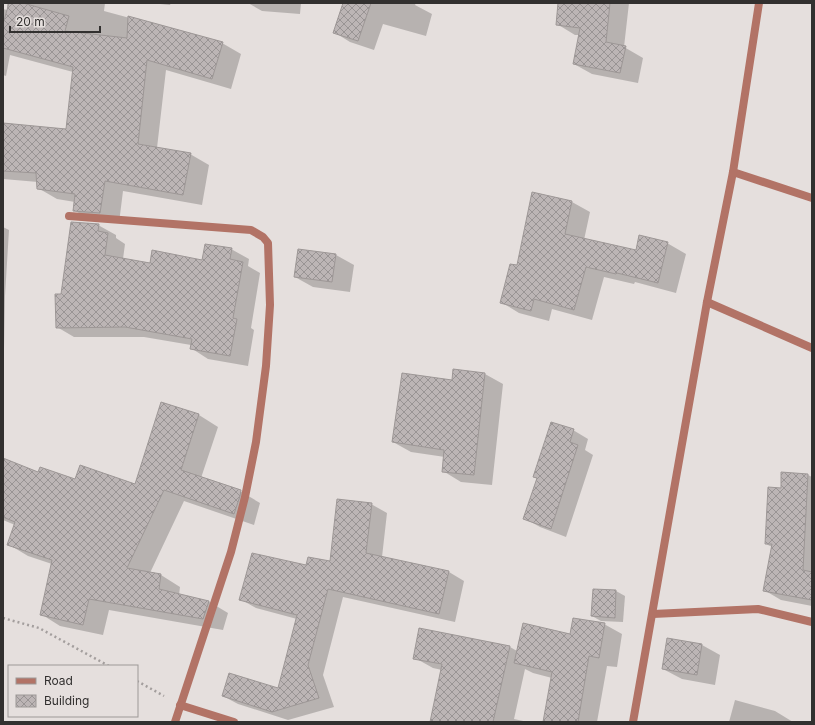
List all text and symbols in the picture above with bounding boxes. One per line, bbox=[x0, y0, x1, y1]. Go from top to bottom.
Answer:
scale bar bbox=[10, 8, 100, 34]
text: 20 m bbox=[16, 14, 45, 29]
legend bbox=[8, 665, 138, 717]
text: Road bbox=[44, 673, 73, 688]
text: Building bbox=[44, 693, 89, 708]

